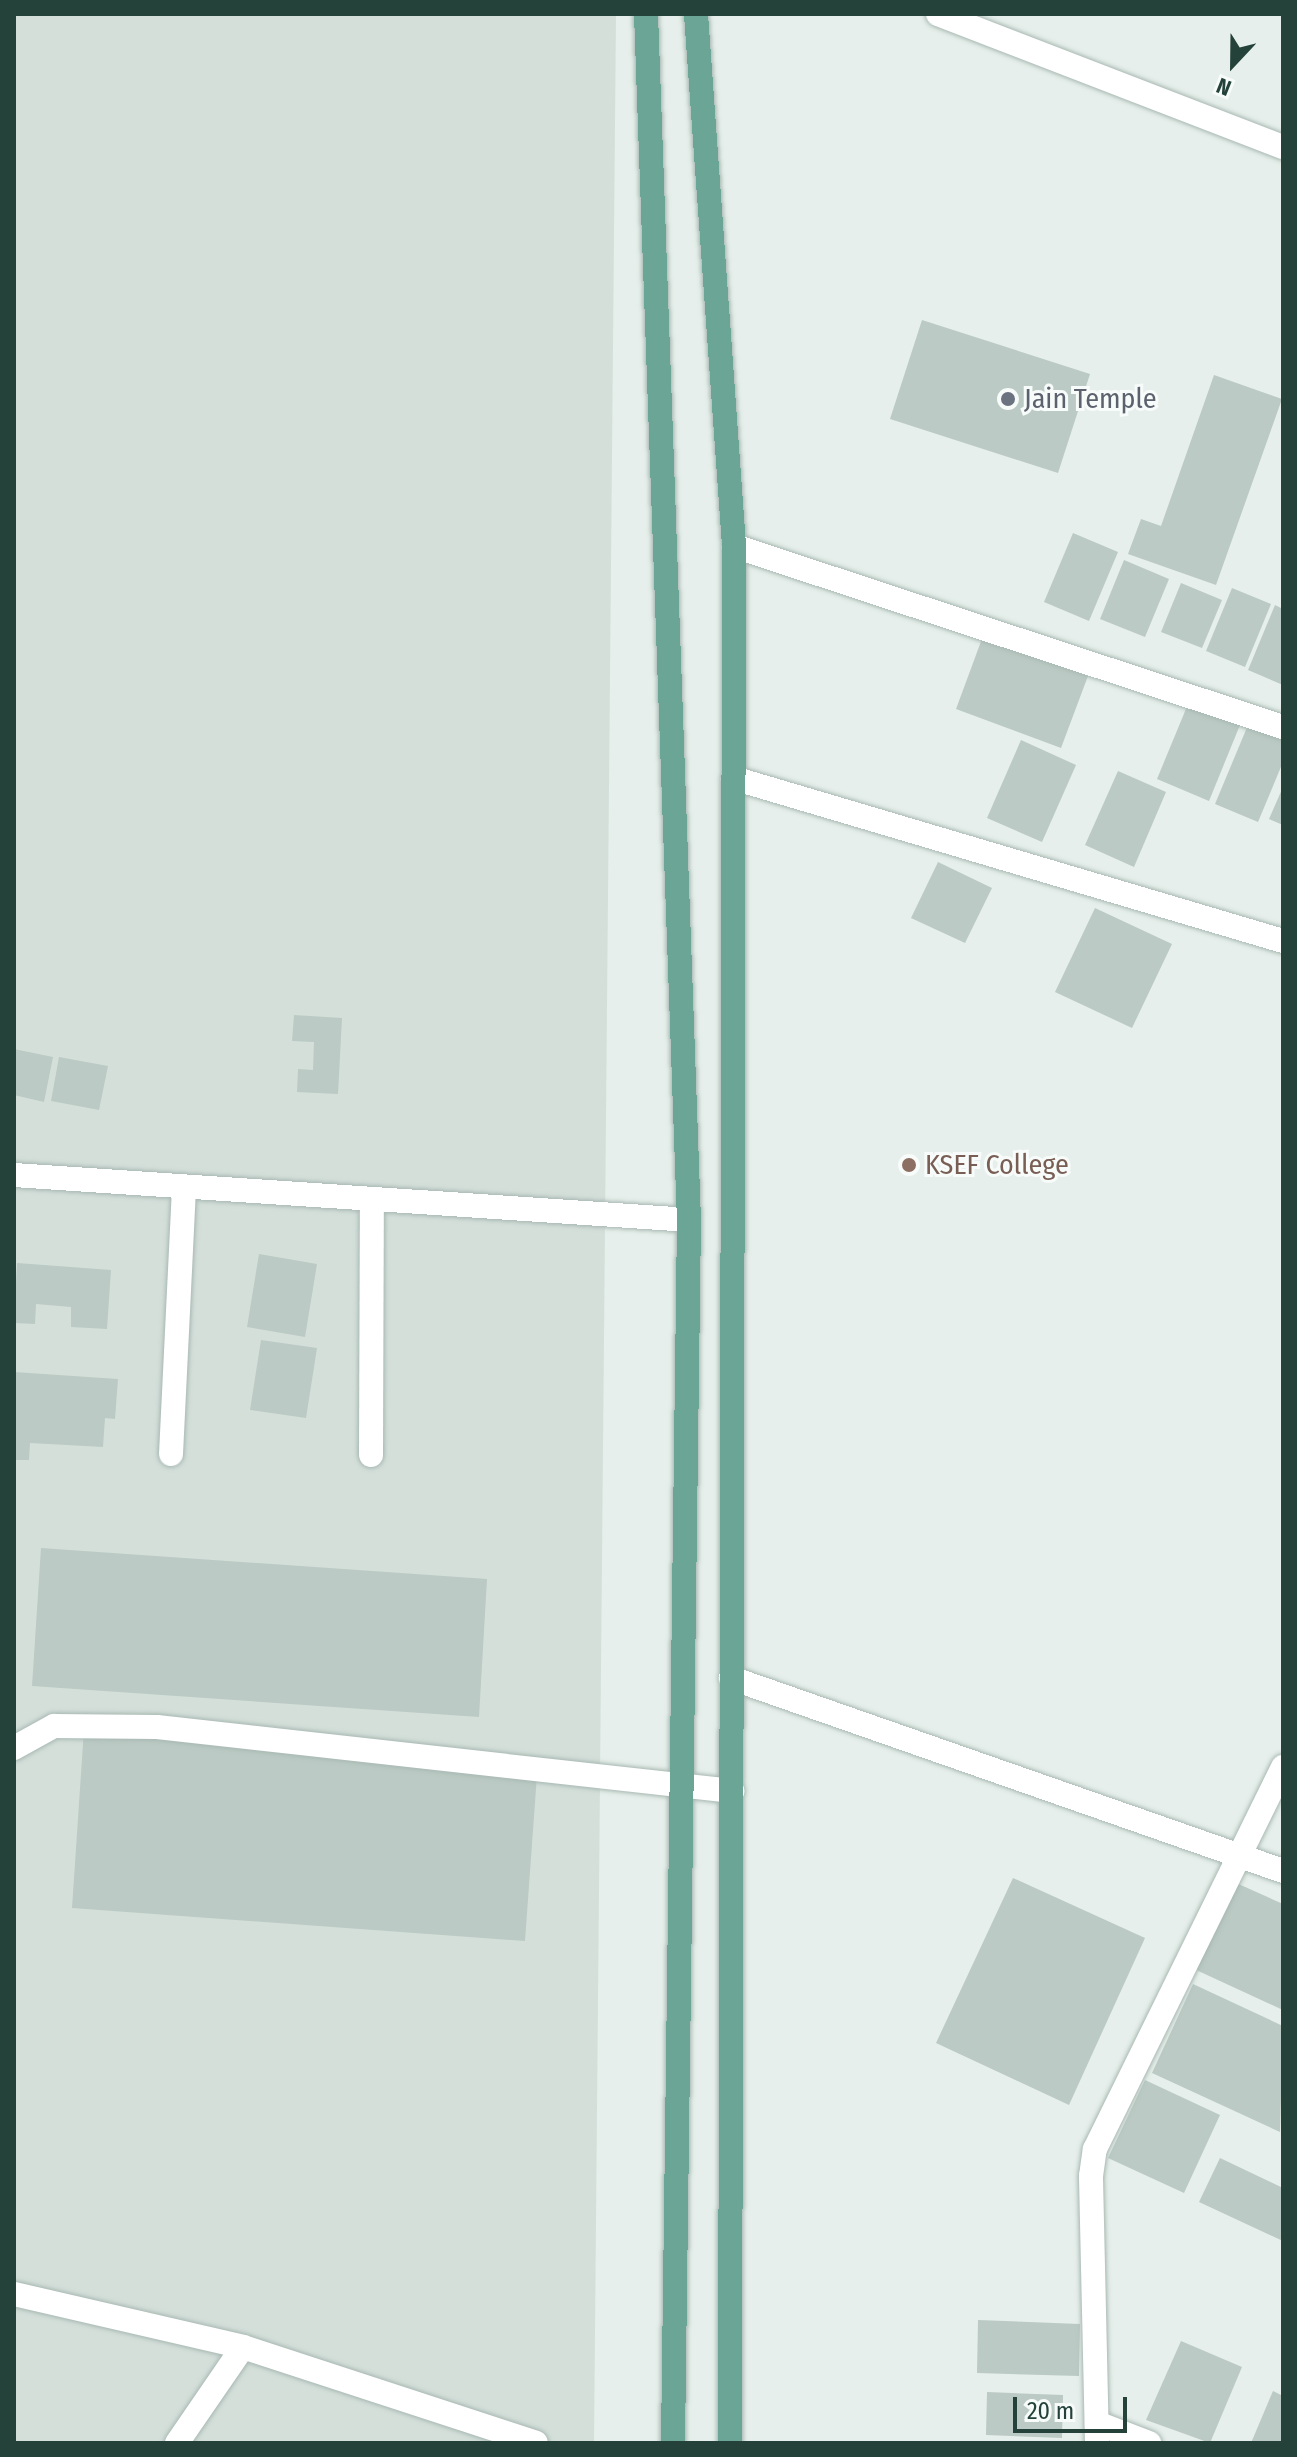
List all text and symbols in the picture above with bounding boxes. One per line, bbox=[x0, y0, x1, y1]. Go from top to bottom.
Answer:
north arrow bbox=[1193, 24, 1273, 104]
text: N bbox=[1213, 72, 1235, 102]
place label: Jain Temple bbox=[1024, 382, 1157, 416]
marker: Jain Temple bbox=[999, 390, 1017, 408]
place label: KSEF College bbox=[925, 1148, 1069, 1182]
marker: KSEF College bbox=[900, 1156, 918, 1174]
scale bar bbox=[1017, 2381, 1131, 2431]
text: 20 m bbox=[1027, 2397, 1074, 2425]

